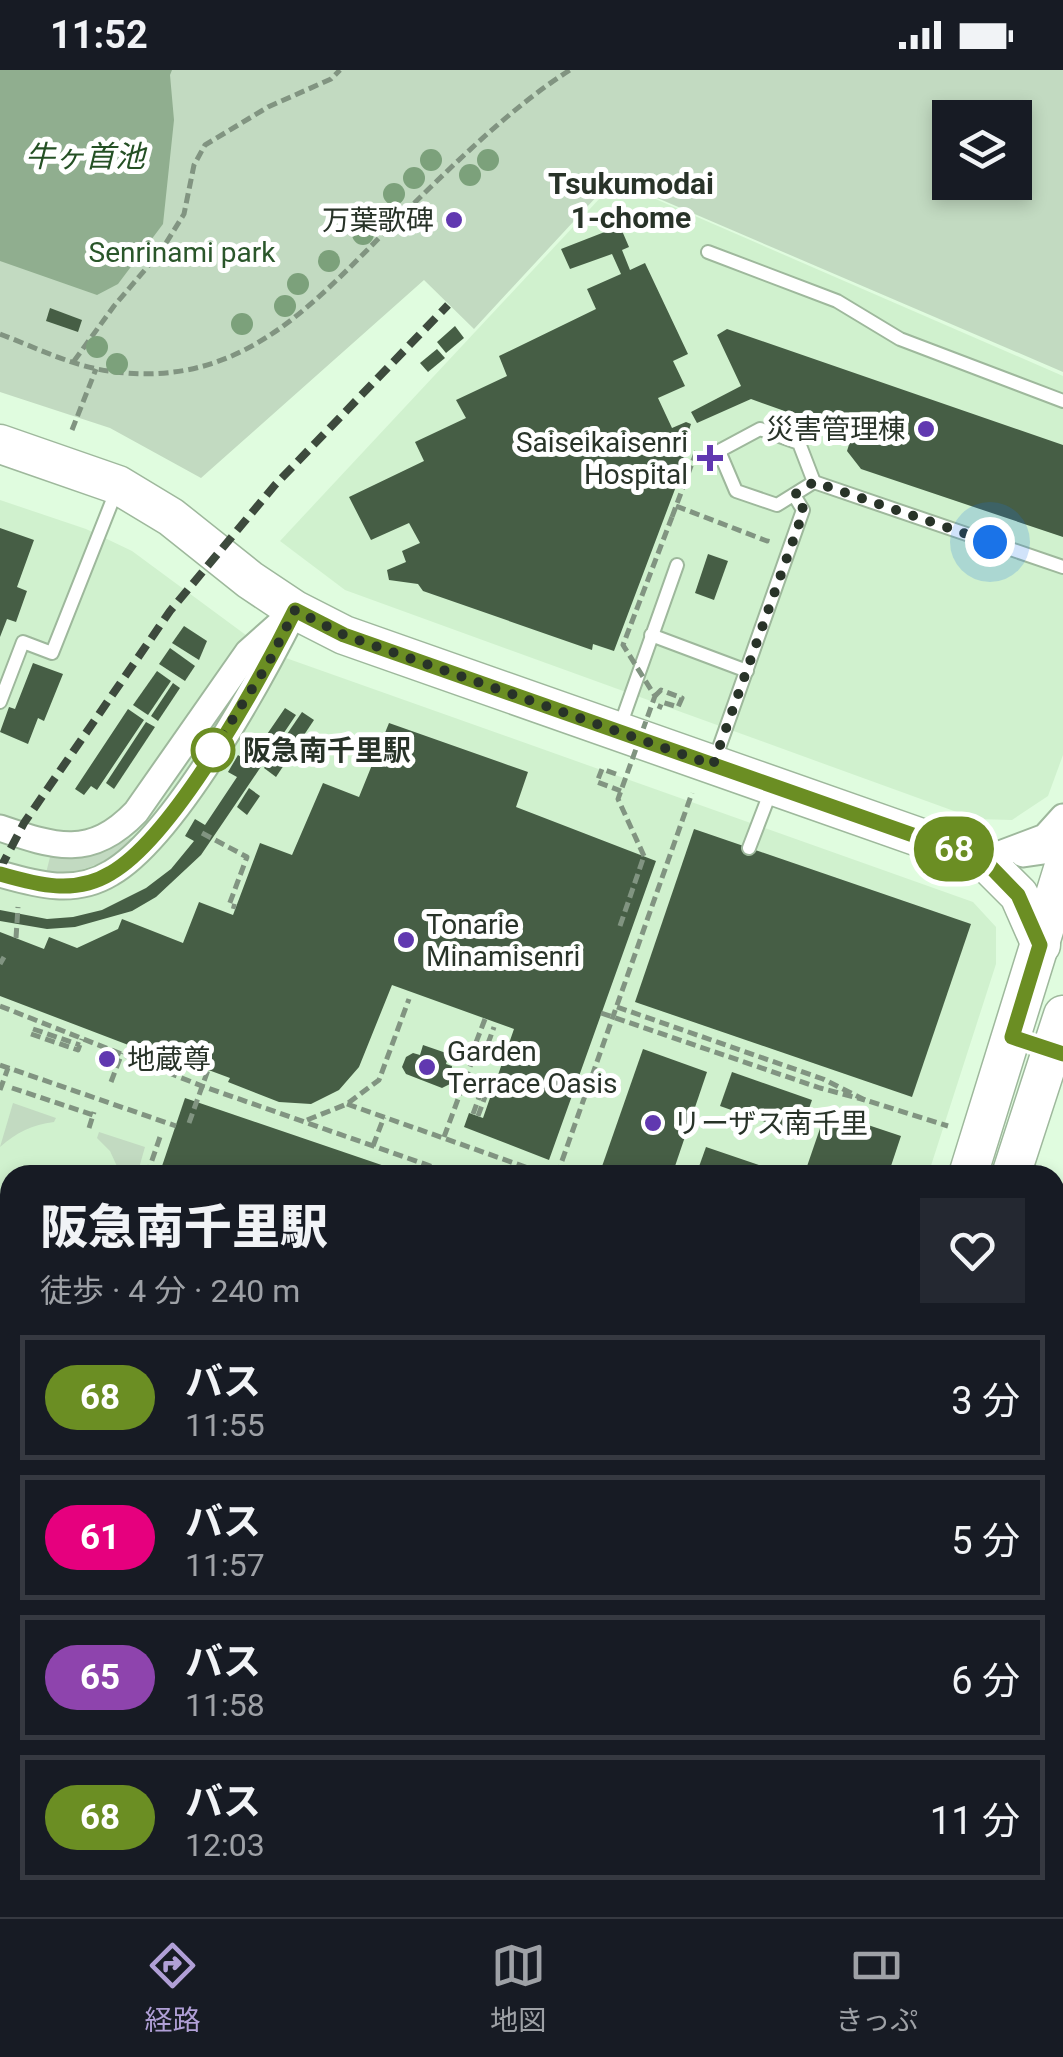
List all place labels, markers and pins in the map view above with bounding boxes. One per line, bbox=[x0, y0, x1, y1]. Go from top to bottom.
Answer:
place label: 万葉歌碑 bbox=[322, 204, 434, 237]
marker: 万葉歌碑 bbox=[443, 209, 465, 231]
place label: 災害管理棟 bbox=[766, 413, 906, 446]
marker: 災害管理棟 bbox=[915, 418, 937, 440]
place label: Saiseikaisenri Hospital bbox=[516, 426, 688, 491]
marker: Saiseikaisenri Hospital bbox=[697, 445, 723, 471]
marker: 阪急南千里駅 bbox=[192, 729, 234, 771]
place label: 阪急南千里駅 bbox=[243, 734, 411, 767]
place label: Tonarie Minamisenri bbox=[426, 908, 580, 973]
marker: Tonarie Minamisenri bbox=[395, 929, 417, 951]
place label: Garden Terrace Oasis bbox=[447, 1035, 618, 1100]
place label: 地蔵尊 bbox=[127, 1043, 211, 1076]
marker: 地蔵尊 bbox=[96, 1048, 118, 1070]
marker: Garden Terrace Oasis bbox=[416, 1056, 438, 1078]
place label: リーザス南千里 bbox=[673, 1107, 868, 1140]
marker: リーザス南千里 bbox=[642, 1112, 664, 1134]

